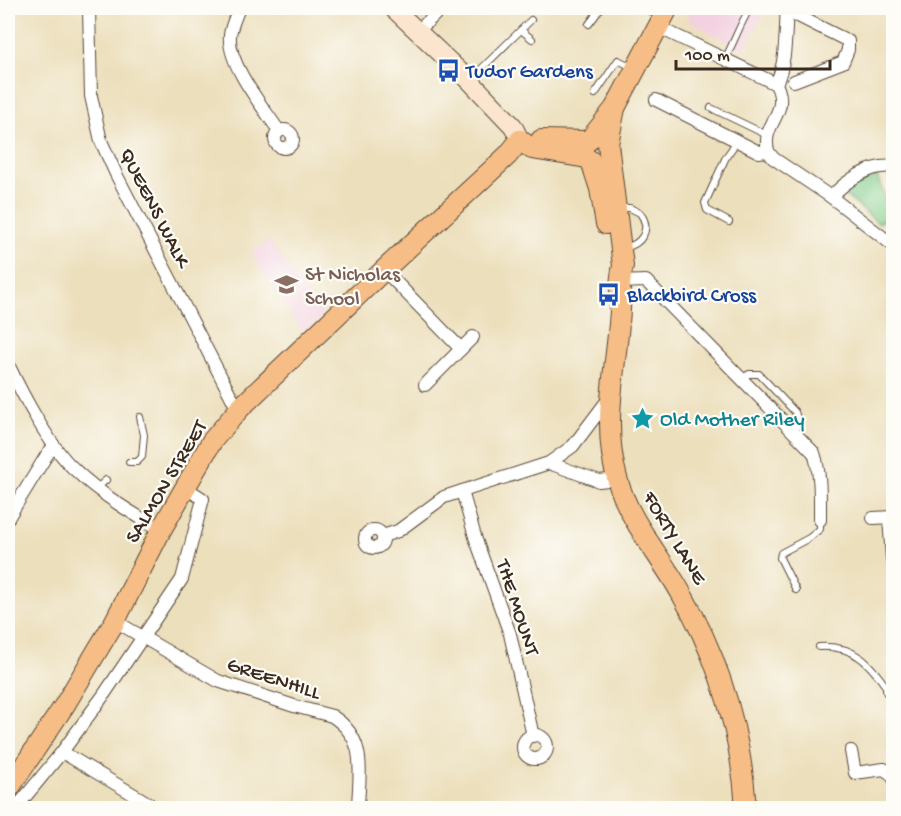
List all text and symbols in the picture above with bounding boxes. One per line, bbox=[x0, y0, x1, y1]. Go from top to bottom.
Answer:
scale bar bbox=[676, 33, 830, 71]
text: 100 m bbox=[684, 46, 730, 67]
bus stop icon: Tudor Gardens bbox=[435, 57, 461, 83]
place label: Tudor Gardens bbox=[465, 61, 594, 86]
street label: QUEENS WALK bbox=[112, 145, 195, 274]
place label: St Nicholas School bbox=[305, 264, 401, 313]
school or university icon: St Nicholas School bbox=[274, 272, 300, 298]
bus stop icon: Blackbird Cross bbox=[596, 281, 622, 307]
place label: Blackbird Cross bbox=[626, 285, 757, 310]
place icon: Old Mother Riley bbox=[629, 405, 655, 431]
place label: Old Mother Riley bbox=[660, 409, 804, 434]
street label: SALMON STREET bbox=[122, 416, 215, 549]
street label: FORTY LANE bbox=[635, 487, 711, 591]
street label: THE MOUNT bbox=[488, 556, 543, 660]
street label: GREENHILL bbox=[223, 654, 324, 708]

